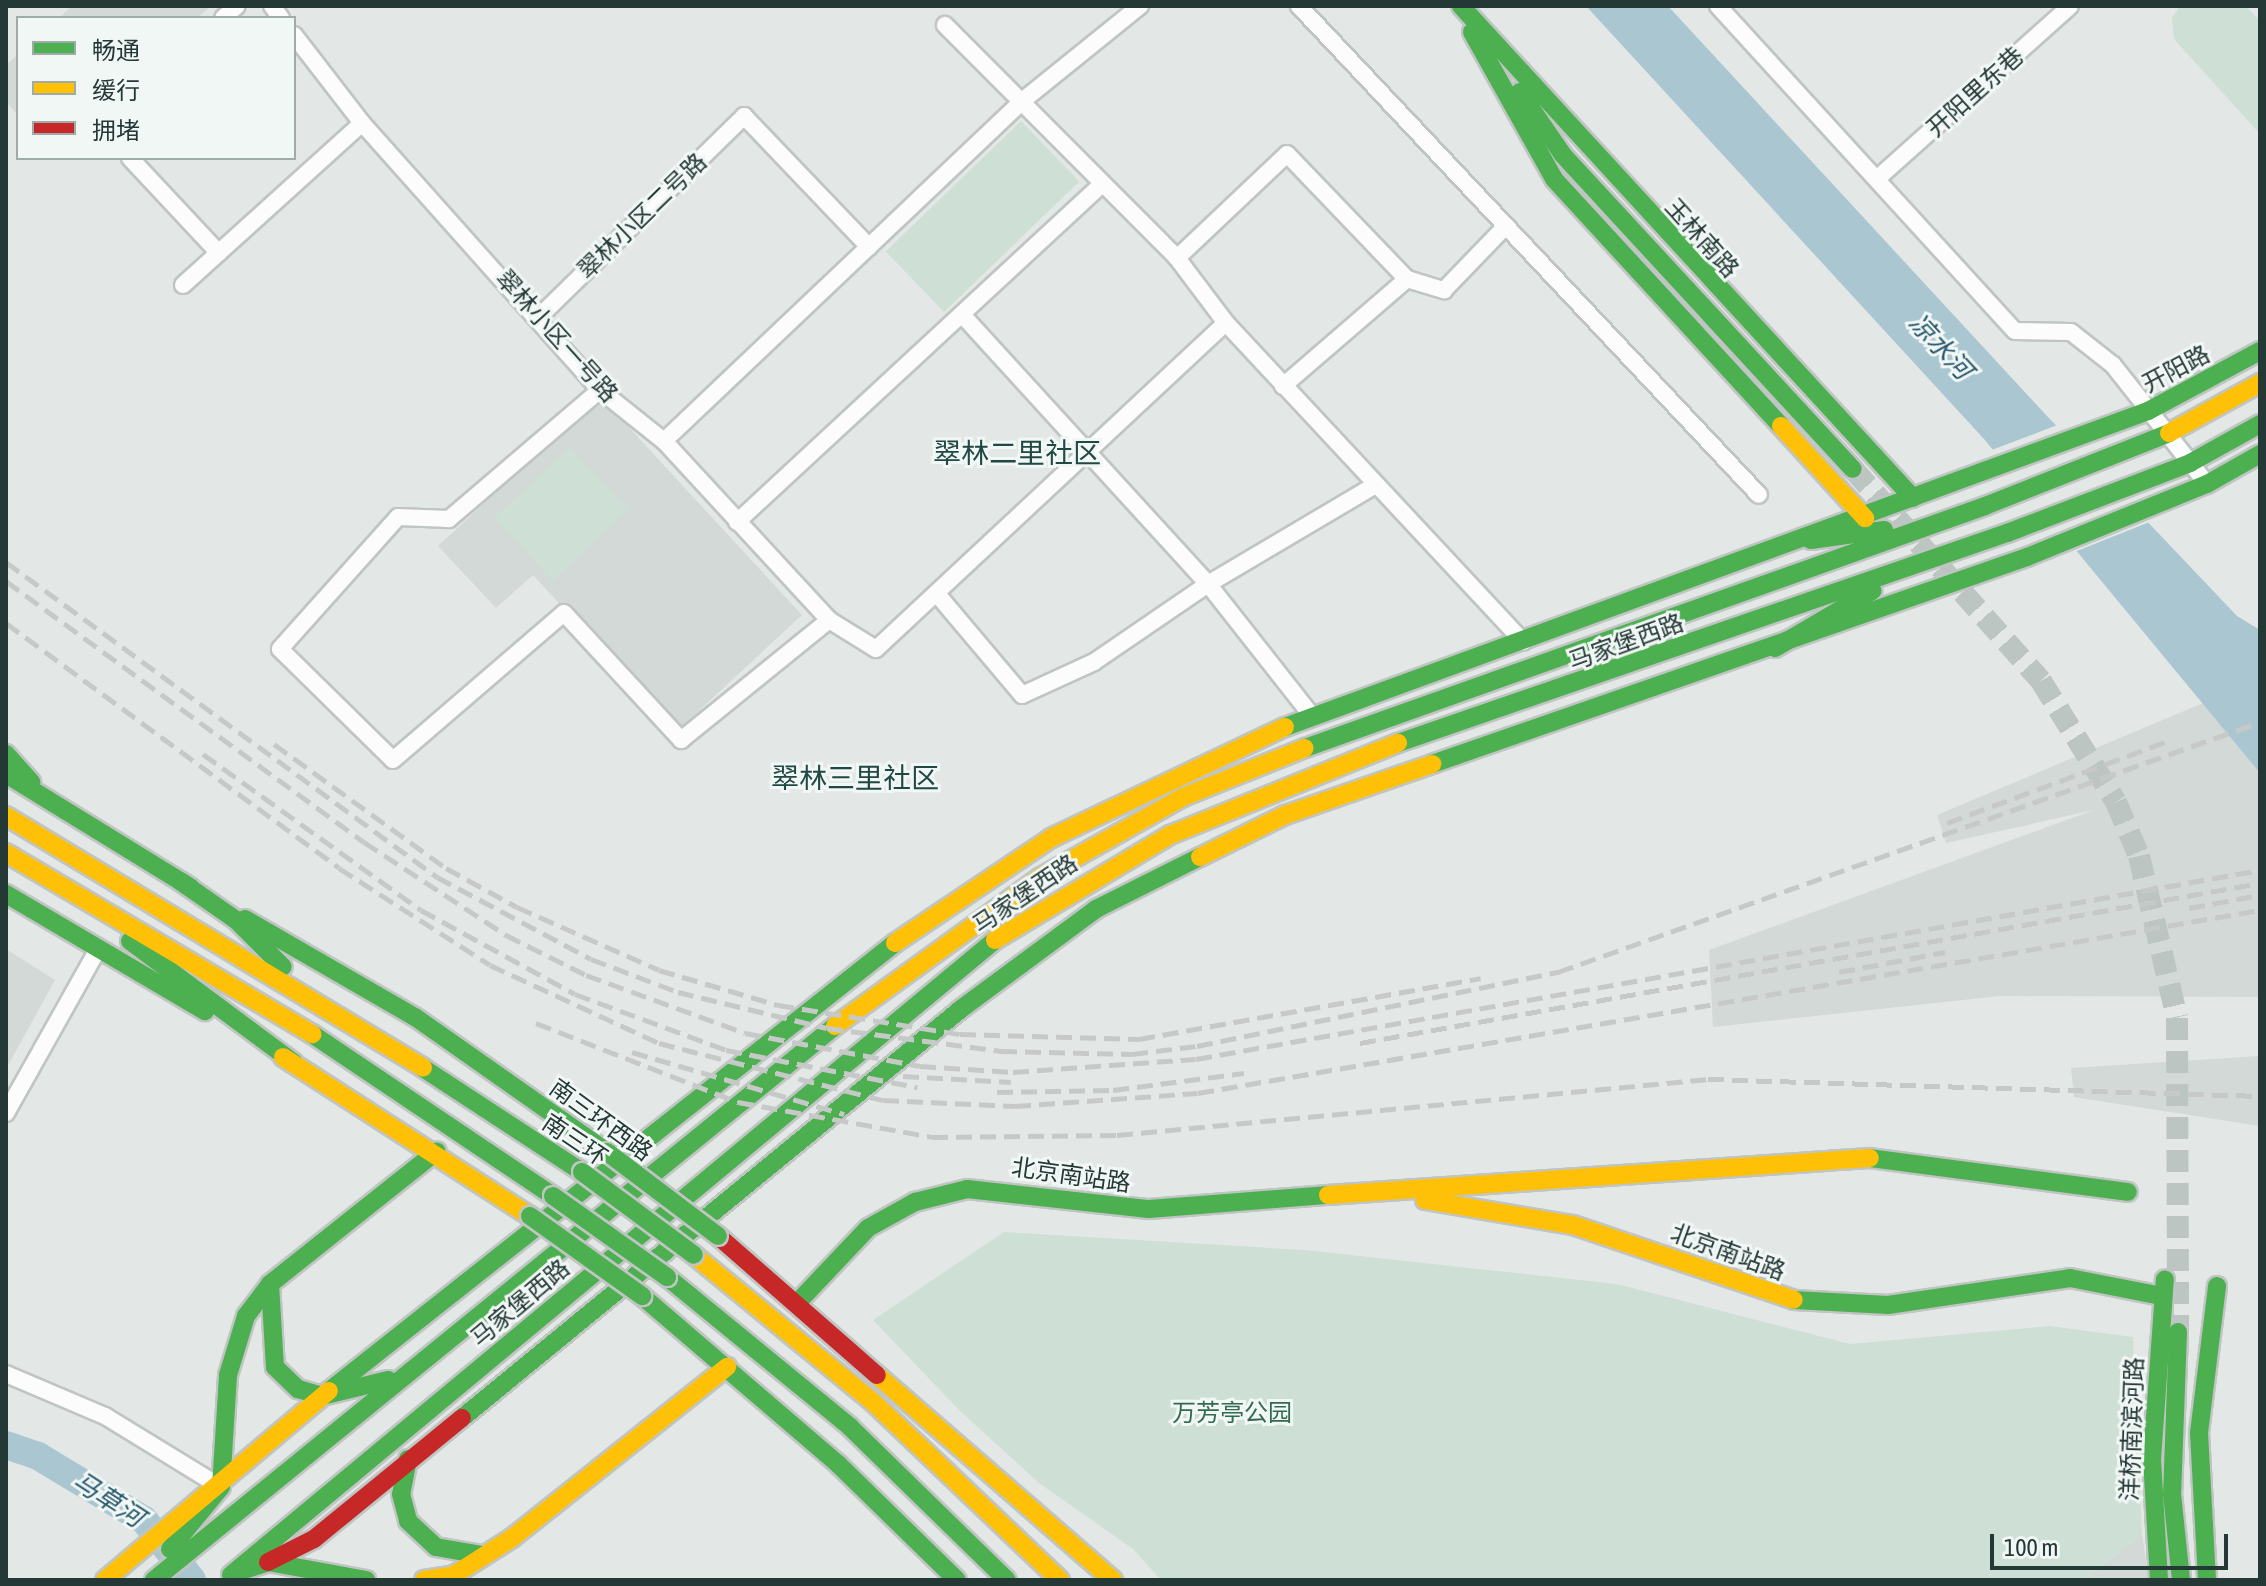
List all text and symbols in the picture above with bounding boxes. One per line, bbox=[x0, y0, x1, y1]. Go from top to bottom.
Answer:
legend bbox=[16, 16, 296, 160]
text: 畅通 bbox=[92, 37, 140, 64]
street label: 开阳里东巷 bbox=[1921, 41, 2029, 143]
text: 缓行 bbox=[92, 77, 140, 104]
text: 拥堵 bbox=[92, 117, 140, 144]
street label: 翠林小区二号路 bbox=[572, 147, 712, 285]
street label: 玉林南路 bbox=[1659, 193, 1745, 283]
street label: 翠林小区一号路 bbox=[490, 264, 624, 408]
water label: 凉水河 bbox=[1902, 308, 1978, 386]
street label: 开阳路 bbox=[2137, 339, 2215, 399]
district label: 翠林二里社区 bbox=[933, 436, 1101, 470]
street label: 马家堡西路 bbox=[1565, 608, 1687, 676]
district label: 翠林三里社区 bbox=[771, 761, 939, 795]
street label: 马家堡西路 bbox=[967, 849, 1083, 939]
street label: 南三环西路 bbox=[544, 1073, 658, 1167]
street label: 南三环 bbox=[537, 1108, 613, 1172]
street label: 北京南站路 bbox=[1010, 1152, 1132, 1198]
street label: 北京南站路 bbox=[1667, 1218, 1789, 1286]
street label: 马家堡西路 bbox=[465, 1253, 575, 1353]
street label: 洋桥南滨河路 bbox=[2115, 1357, 2149, 1501]
park label: 万芳亭公园 bbox=[1172, 1399, 1292, 1427]
water label: 马草河 bbox=[67, 1466, 149, 1534]
scale bar bbox=[1994, 1518, 2232, 1568]
text: 100 m bbox=[2004, 1534, 2058, 1561]

